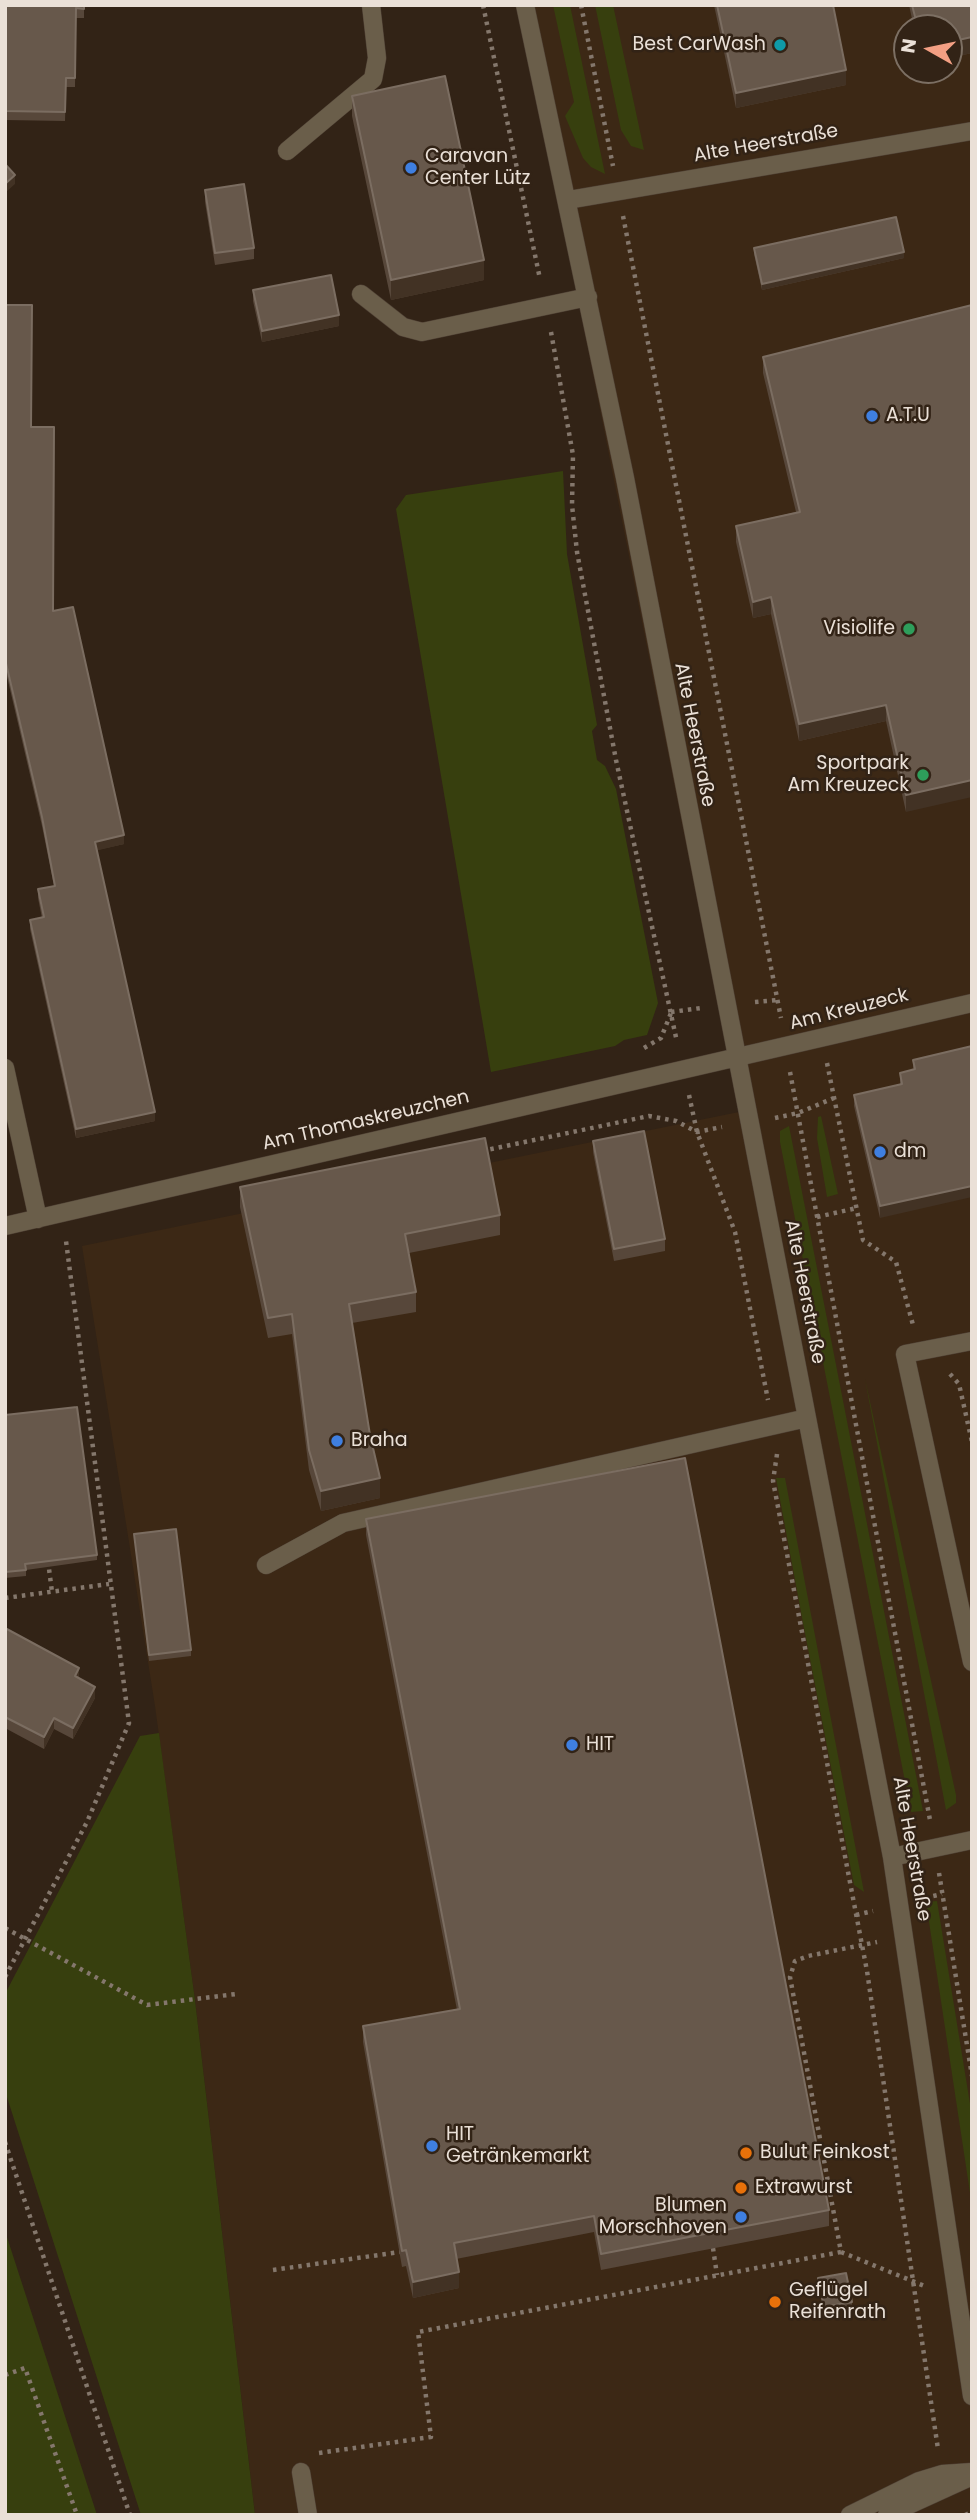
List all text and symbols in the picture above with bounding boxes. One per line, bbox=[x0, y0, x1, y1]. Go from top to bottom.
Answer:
north arrow bbox=[893, 14, 963, 84]
place label: Best CarWash bbox=[633, 34, 766, 56]
marker: Best CarWash bbox=[772, 37, 788, 53]
text: N bbox=[894, 37, 923, 55]
street label: Alte Heerstraße bbox=[692, 120, 840, 168]
place label: Caravan Center Lütz bbox=[425, 146, 530, 190]
marker: Caravan Center Lütz bbox=[403, 160, 419, 176]
place label: A.T.U bbox=[886, 405, 930, 427]
marker: A.T.U bbox=[864, 408, 880, 424]
place label: Visiolife bbox=[823, 618, 895, 640]
marker: Visiolife bbox=[901, 621, 917, 637]
street label: Alte Heerstraße bbox=[669, 661, 719, 809]
place label: Sportpark Am Kreuzeck bbox=[787, 753, 909, 797]
marker: Sportpark Am Kreuzeck bbox=[915, 767, 931, 783]
street label: Am Kreuzeck bbox=[787, 984, 911, 1036]
street label: Am Thomaskreuzchen bbox=[260, 1086, 472, 1156]
place label: dm bbox=[894, 1141, 926, 1163]
marker: dm bbox=[872, 1144, 888, 1160]
street label: Alte Heerstraße bbox=[779, 1218, 829, 1366]
place label: Braha bbox=[351, 1430, 408, 1452]
marker: Braha bbox=[329, 1433, 345, 1449]
place label: HIT bbox=[586, 1734, 614, 1756]
marker: HIT bbox=[564, 1737, 580, 1753]
street label: Alte Heerstraße bbox=[887, 1775, 935, 1923]
place label: HIT Getränkemarkt bbox=[446, 2124, 589, 2168]
marker: HIT Getränkemarkt bbox=[424, 2138, 440, 2154]
place label: Bulut Feinkost bbox=[760, 2142, 890, 2164]
marker: Bulut Feinkost bbox=[738, 2145, 754, 2161]
place label: Extrawurst bbox=[755, 2177, 852, 2199]
marker: Extrawurst bbox=[733, 2180, 749, 2196]
place label: Blumen Morschhoven bbox=[599, 2195, 727, 2239]
marker: Blumen Morschhoven bbox=[733, 2209, 749, 2225]
place label: Geflügel Reifenrath bbox=[789, 2280, 886, 2324]
marker: Geflügel Reifenrath bbox=[767, 2294, 783, 2310]

